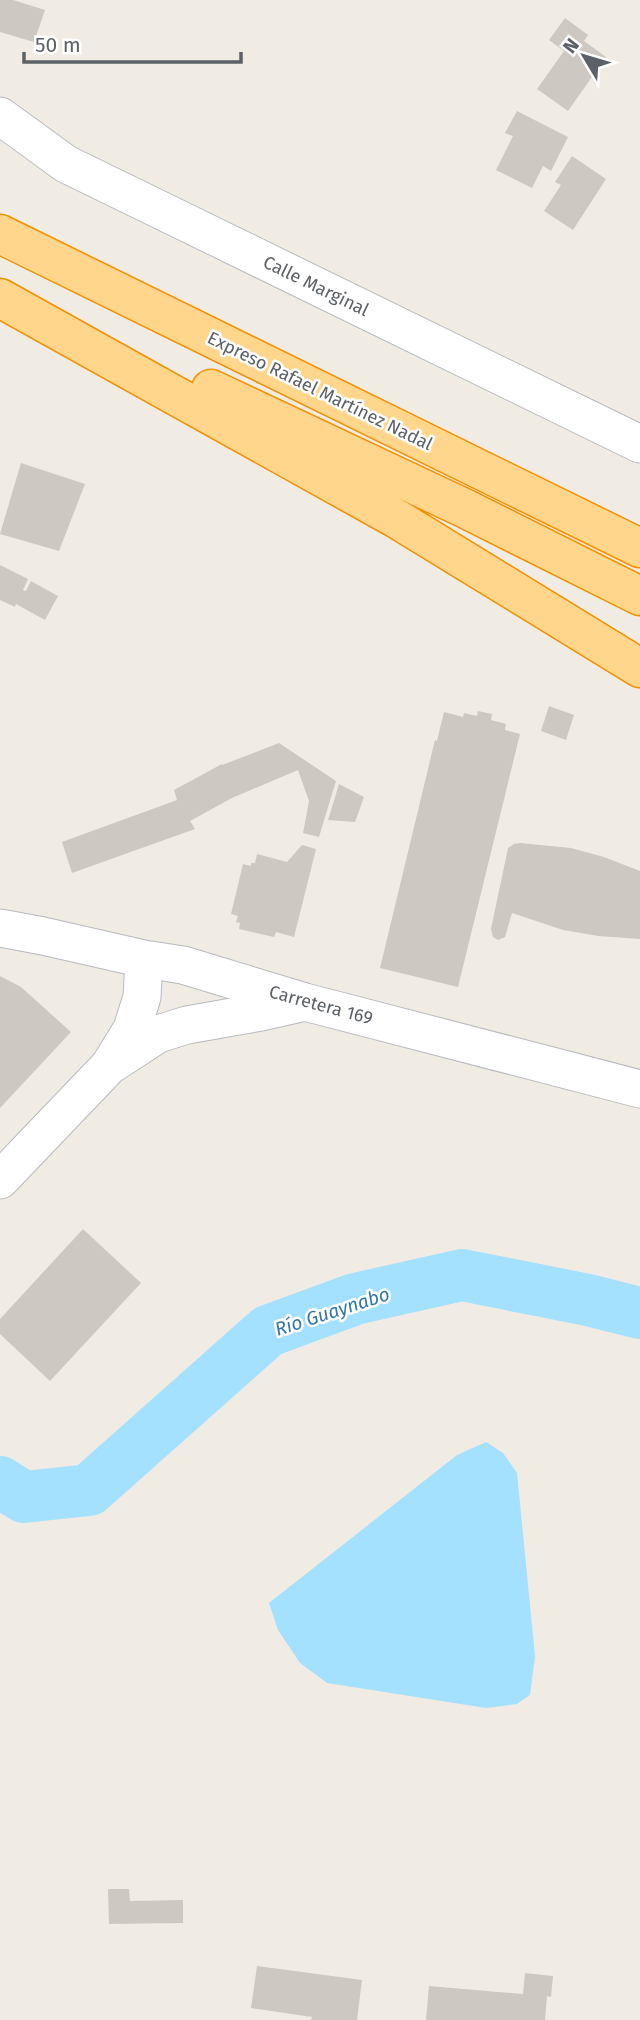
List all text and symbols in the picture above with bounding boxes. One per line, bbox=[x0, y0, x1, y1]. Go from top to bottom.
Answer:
scale bar bbox=[24, 21, 242, 65]
north arrow bbox=[549, 21, 619, 91]
text: 50 m bbox=[35, 32, 81, 58]
text: N bbox=[558, 34, 584, 58]
street label: Calle Marginal bbox=[260, 251, 372, 321]
street label: Expreso Rafael Martínez Nadal bbox=[204, 327, 436, 455]
street label: Carretera 169 bbox=[267, 981, 375, 1029]
water label: Río Guaynabo bbox=[272, 1282, 392, 1341]

